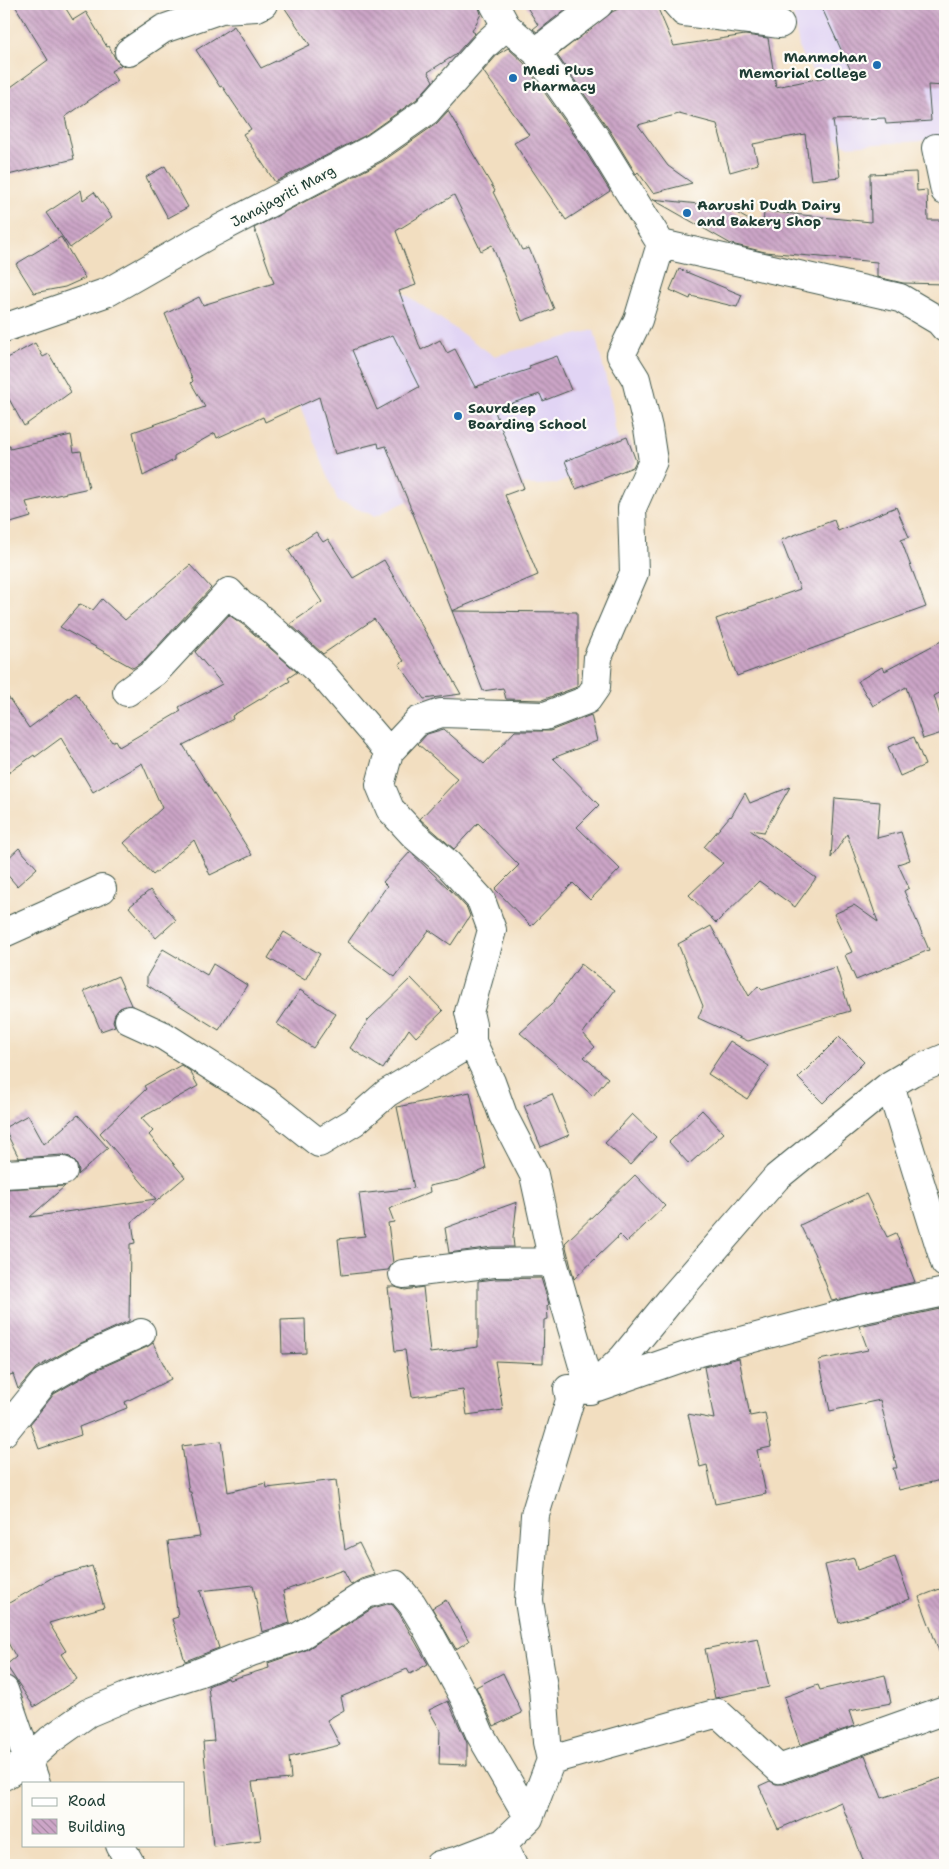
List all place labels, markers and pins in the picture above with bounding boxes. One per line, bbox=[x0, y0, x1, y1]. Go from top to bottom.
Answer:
place label: Manmohan Memorial College bbox=[739, 48, 867, 82]
marker: Manmohan Memorial College bbox=[871, 59, 883, 71]
place label: Medi Plus Pharmacy bbox=[523, 61, 596, 95]
marker: Medi Plus Pharmacy bbox=[507, 72, 519, 84]
place label: Aarushi Dudh Dairy and Bakery Shop bbox=[697, 196, 841, 230]
marker: Aarushi Dudh Dairy and Bakery Shop bbox=[681, 207, 693, 219]
place label: Saurdeep Boarding School bbox=[468, 399, 587, 433]
marker: Saurdeep Boarding School bbox=[452, 410, 464, 422]

